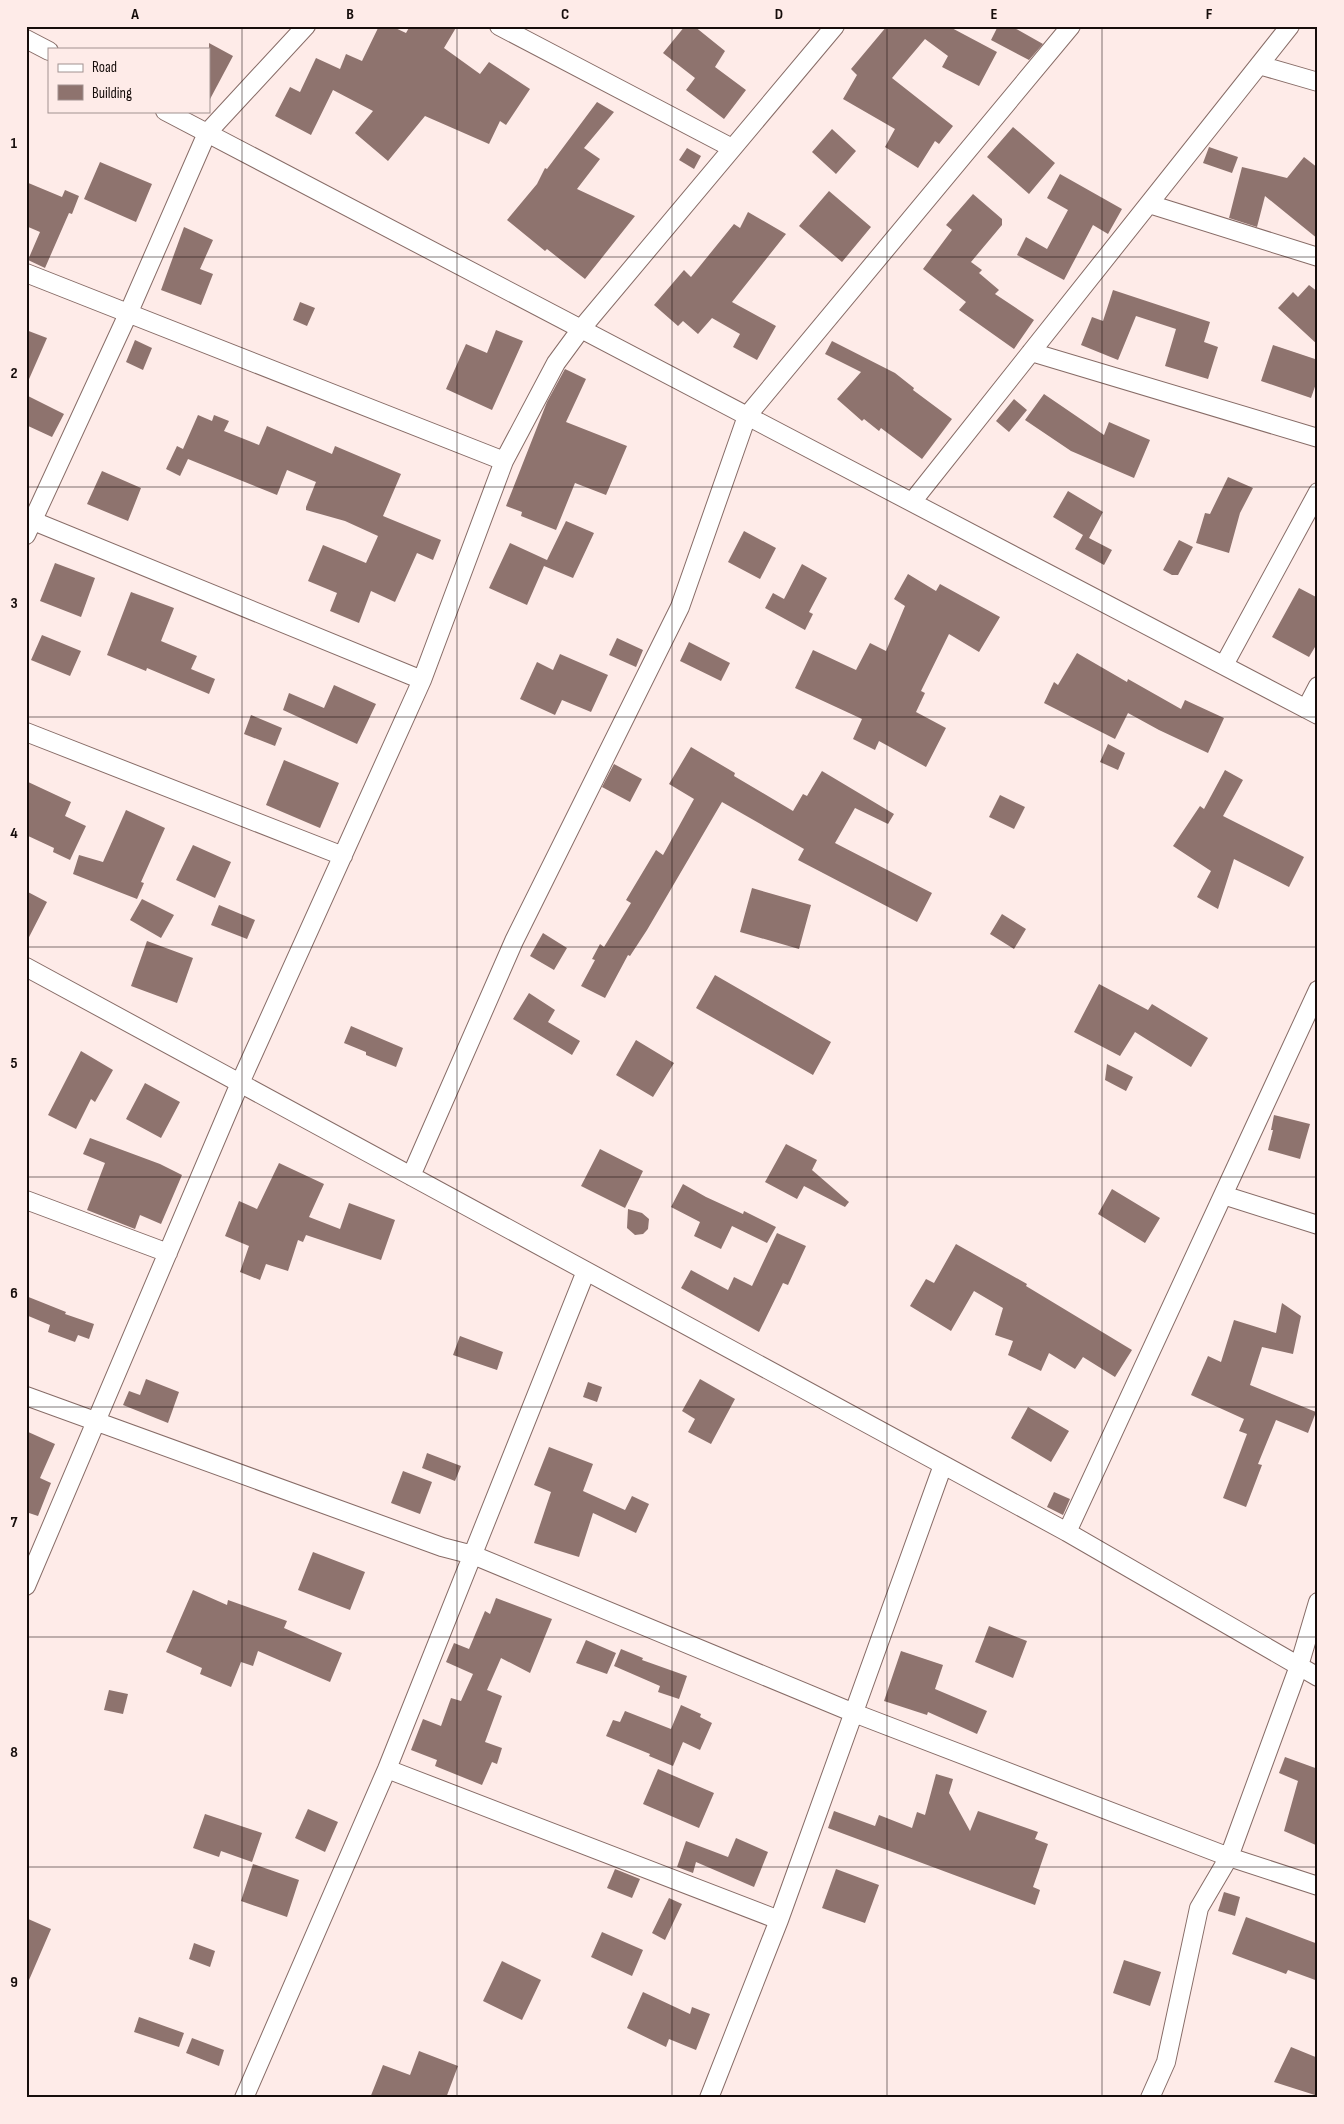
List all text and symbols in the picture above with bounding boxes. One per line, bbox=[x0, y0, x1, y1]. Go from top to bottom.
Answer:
text: A bbox=[130, 5, 139, 24]
text: B bbox=[346, 5, 354, 24]
text: C bbox=[561, 5, 569, 24]
text: D bbox=[775, 5, 783, 24]
text: E bbox=[991, 5, 998, 24]
text: F bbox=[1206, 5, 1213, 24]
legend bbox=[48, 48, 210, 112]
text: Road bbox=[92, 58, 117, 77]
text: Building bbox=[92, 84, 132, 103]
text: 1 bbox=[11, 134, 18, 153]
text: 2 bbox=[10, 364, 18, 383]
text: 3 bbox=[10, 594, 18, 613]
text: 4 bbox=[10, 824, 18, 843]
text: 5 bbox=[10, 1054, 18, 1073]
text: 6 bbox=[10, 1284, 18, 1303]
text: 7 bbox=[11, 1513, 18, 1532]
text: 8 bbox=[10, 1743, 18, 1762]
text: 9 bbox=[10, 1973, 18, 1992]

